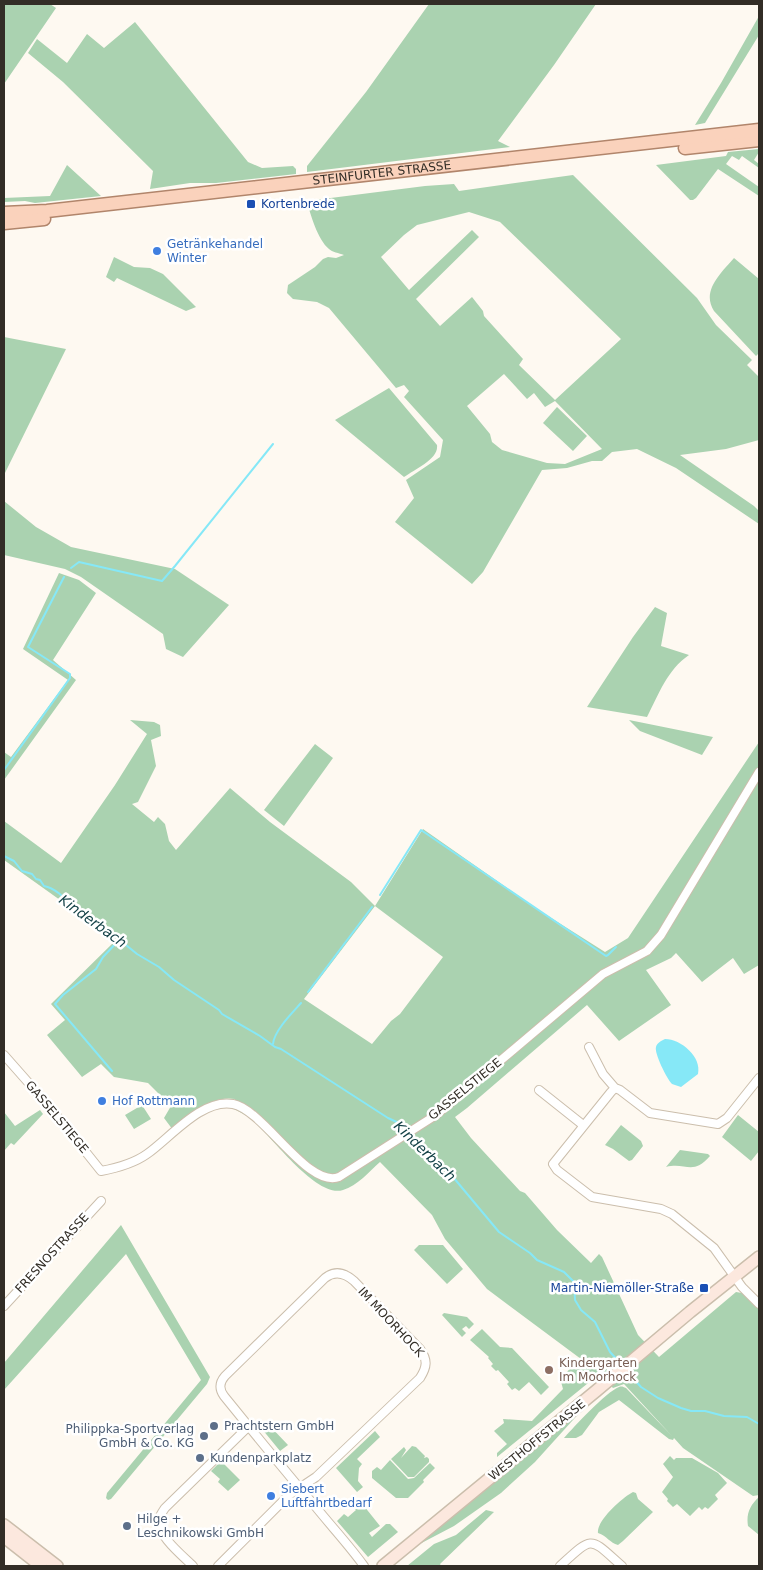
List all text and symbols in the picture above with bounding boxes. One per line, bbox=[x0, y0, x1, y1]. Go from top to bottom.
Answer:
street label: STEINFURTER STRASSE bbox=[312, 158, 452, 188]
place label: Kortenbrede bbox=[261, 197, 335, 211]
marker: Kortenbrede bbox=[245, 198, 257, 210]
place label: Getränkehandel Winter bbox=[167, 237, 263, 265]
marker: Getränkehandel Winter bbox=[151, 245, 163, 257]
water label: Kinderbach bbox=[56, 891, 130, 951]
street label: GASSELSTIEGE bbox=[426, 1055, 504, 1123]
street label: GASSELSTIEGE bbox=[23, 1078, 91, 1156]
place label: Hof Rottmann bbox=[112, 1094, 195, 1108]
marker: Hof Rottmann bbox=[96, 1095, 108, 1107]
water label: Kinderbach bbox=[391, 1118, 459, 1184]
street label: FRESNOSTRASSE bbox=[12, 1210, 92, 1296]
place label: Martin-Niemöller-Straße bbox=[551, 1281, 694, 1295]
marker: Martin-Niemöller-Straße bbox=[698, 1282, 710, 1294]
street label: IM MOORHOCK bbox=[355, 1284, 428, 1361]
place label: Kindergarten Im Moorhock bbox=[559, 1356, 637, 1384]
marker: Kindergarten Im Moorhock bbox=[543, 1364, 555, 1376]
street label: WESTHOFFSTRASSE bbox=[486, 1397, 588, 1483]
place label: Prachtstern GmbH bbox=[224, 1419, 334, 1433]
marker: Prachtstern GmbH bbox=[208, 1420, 220, 1432]
place label: Philippka-Sportverlag GmbH & Co. KG bbox=[66, 1422, 194, 1450]
marker: Philippka-Sportverlag GmbH & Co. KG bbox=[198, 1430, 210, 1442]
place label: Kundenparkplatz bbox=[210, 1451, 311, 1465]
marker: Kundenparkplatz bbox=[194, 1452, 206, 1464]
place label: Siebert Luftfahrtbedarf bbox=[281, 1482, 373, 1510]
marker: Siebert Luftfahrtbedarf bbox=[265, 1490, 277, 1502]
place label: Hilge + Leschnikowski GmbH bbox=[137, 1512, 264, 1540]
marker: Hilge + Leschnikowski GmbH bbox=[121, 1520, 133, 1532]

